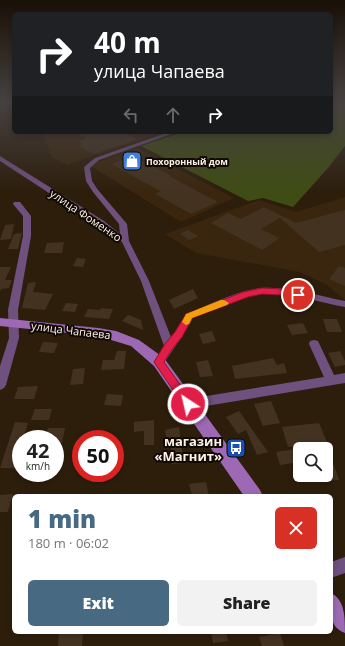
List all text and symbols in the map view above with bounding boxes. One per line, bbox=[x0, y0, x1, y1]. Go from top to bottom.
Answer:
text: 40 m bbox=[94, 23, 161, 61]
icon: right bbox=[28, 28, 80, 80]
text: улица Чапаева bbox=[94, 59, 225, 83]
icon: left bbox=[120, 104, 142, 126]
icon: ahead bbox=[162, 104, 184, 126]
icon: right bbox=[204, 104, 226, 126]
shop icon: Похоронный дом bbox=[121, 150, 143, 172]
place label: Похоронный дом bbox=[146, 155, 228, 168]
street label: улица Фоменко bbox=[47, 185, 125, 245]
pin bbox=[281, 278, 315, 312]
icon: arrive bbox=[287, 284, 309, 306]
street label: улица Чапаева bbox=[30, 318, 112, 342]
position arrow bbox=[167, 383, 209, 425]
speed limit sign: 50 bbox=[72, 430, 124, 482]
place label: магазин «Магнит» bbox=[155, 432, 222, 465]
text: 42 bbox=[27, 437, 49, 464]
bus stop icon: магазин «Магнит» bbox=[225, 437, 247, 459]
map controls bbox=[293, 442, 333, 482]
button: search bbox=[293, 442, 333, 482]
text: km/h bbox=[26, 459, 50, 473]
text: 1 min bbox=[28, 502, 96, 535]
button: close bbox=[275, 507, 317, 549]
text: 180 m · 06:02 bbox=[28, 534, 109, 552]
button: Exit bbox=[28, 580, 169, 626]
button: Share bbox=[177, 580, 317, 626]

